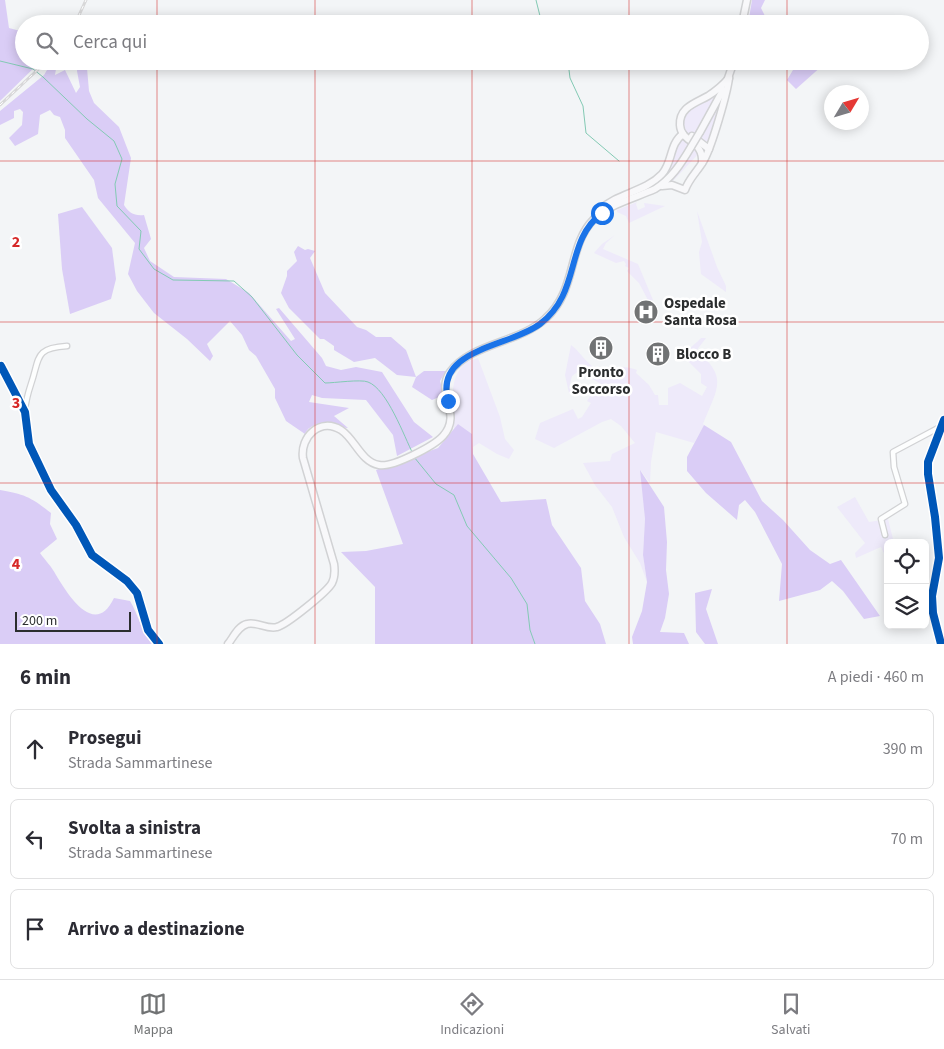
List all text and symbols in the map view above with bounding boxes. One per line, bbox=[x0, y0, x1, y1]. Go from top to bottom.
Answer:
search box bbox=[15, 15, 929, 70]
icon: search bbox=[33, 29, 61, 57]
text: Cerca qui bbox=[73, 29, 147, 56]
north arrow bbox=[824, 85, 869, 130]
route start bbox=[591, 202, 614, 225]
text: 2 bbox=[12, 231, 20, 253]
place label: Ospedale Santa Rosa bbox=[664, 293, 737, 331]
hospital icon: Ospedale Santa Rosa bbox=[633, 299, 659, 325]
building icon: Pronto Soccorso bbox=[588, 335, 614, 361]
building icon: Blocco B bbox=[645, 341, 671, 367]
place label: Blocco B bbox=[676, 344, 731, 365]
place label: Pronto Soccorso bbox=[571, 362, 631, 400]
route end bbox=[437, 390, 460, 413]
text: 3 bbox=[12, 392, 20, 414]
map controls bbox=[884, 539, 929, 629]
button: locate bbox=[884, 539, 929, 584]
text: 4 bbox=[12, 553, 21, 575]
button: layers bbox=[884, 584, 929, 629]
scale bar bbox=[15, 609, 131, 632]
text: 200 m bbox=[22, 611, 57, 631]
text: 6 min bbox=[20, 662, 71, 692]
text: A piedi · 460 m bbox=[828, 666, 924, 688]
text: Prosegui bbox=[68, 725, 141, 752]
icon: ahead bbox=[21, 735, 49, 763]
text: 390 m bbox=[883, 738, 923, 760]
text: Strada Sammartinese bbox=[68, 752, 212, 774]
text: Svolta a sinistra bbox=[68, 815, 201, 842]
icon: left bbox=[21, 825, 49, 853]
text: 70 m bbox=[891, 828, 923, 850]
text: Strada Sammartinese bbox=[68, 842, 212, 864]
icon: arrive bbox=[21, 915, 49, 943]
text: Arrivo a destinazione bbox=[68, 916, 245, 943]
tab: Mappa bbox=[134, 990, 173, 1040]
tab: Indicazioni bbox=[440, 990, 504, 1040]
tab: Salvati bbox=[771, 990, 811, 1040]

